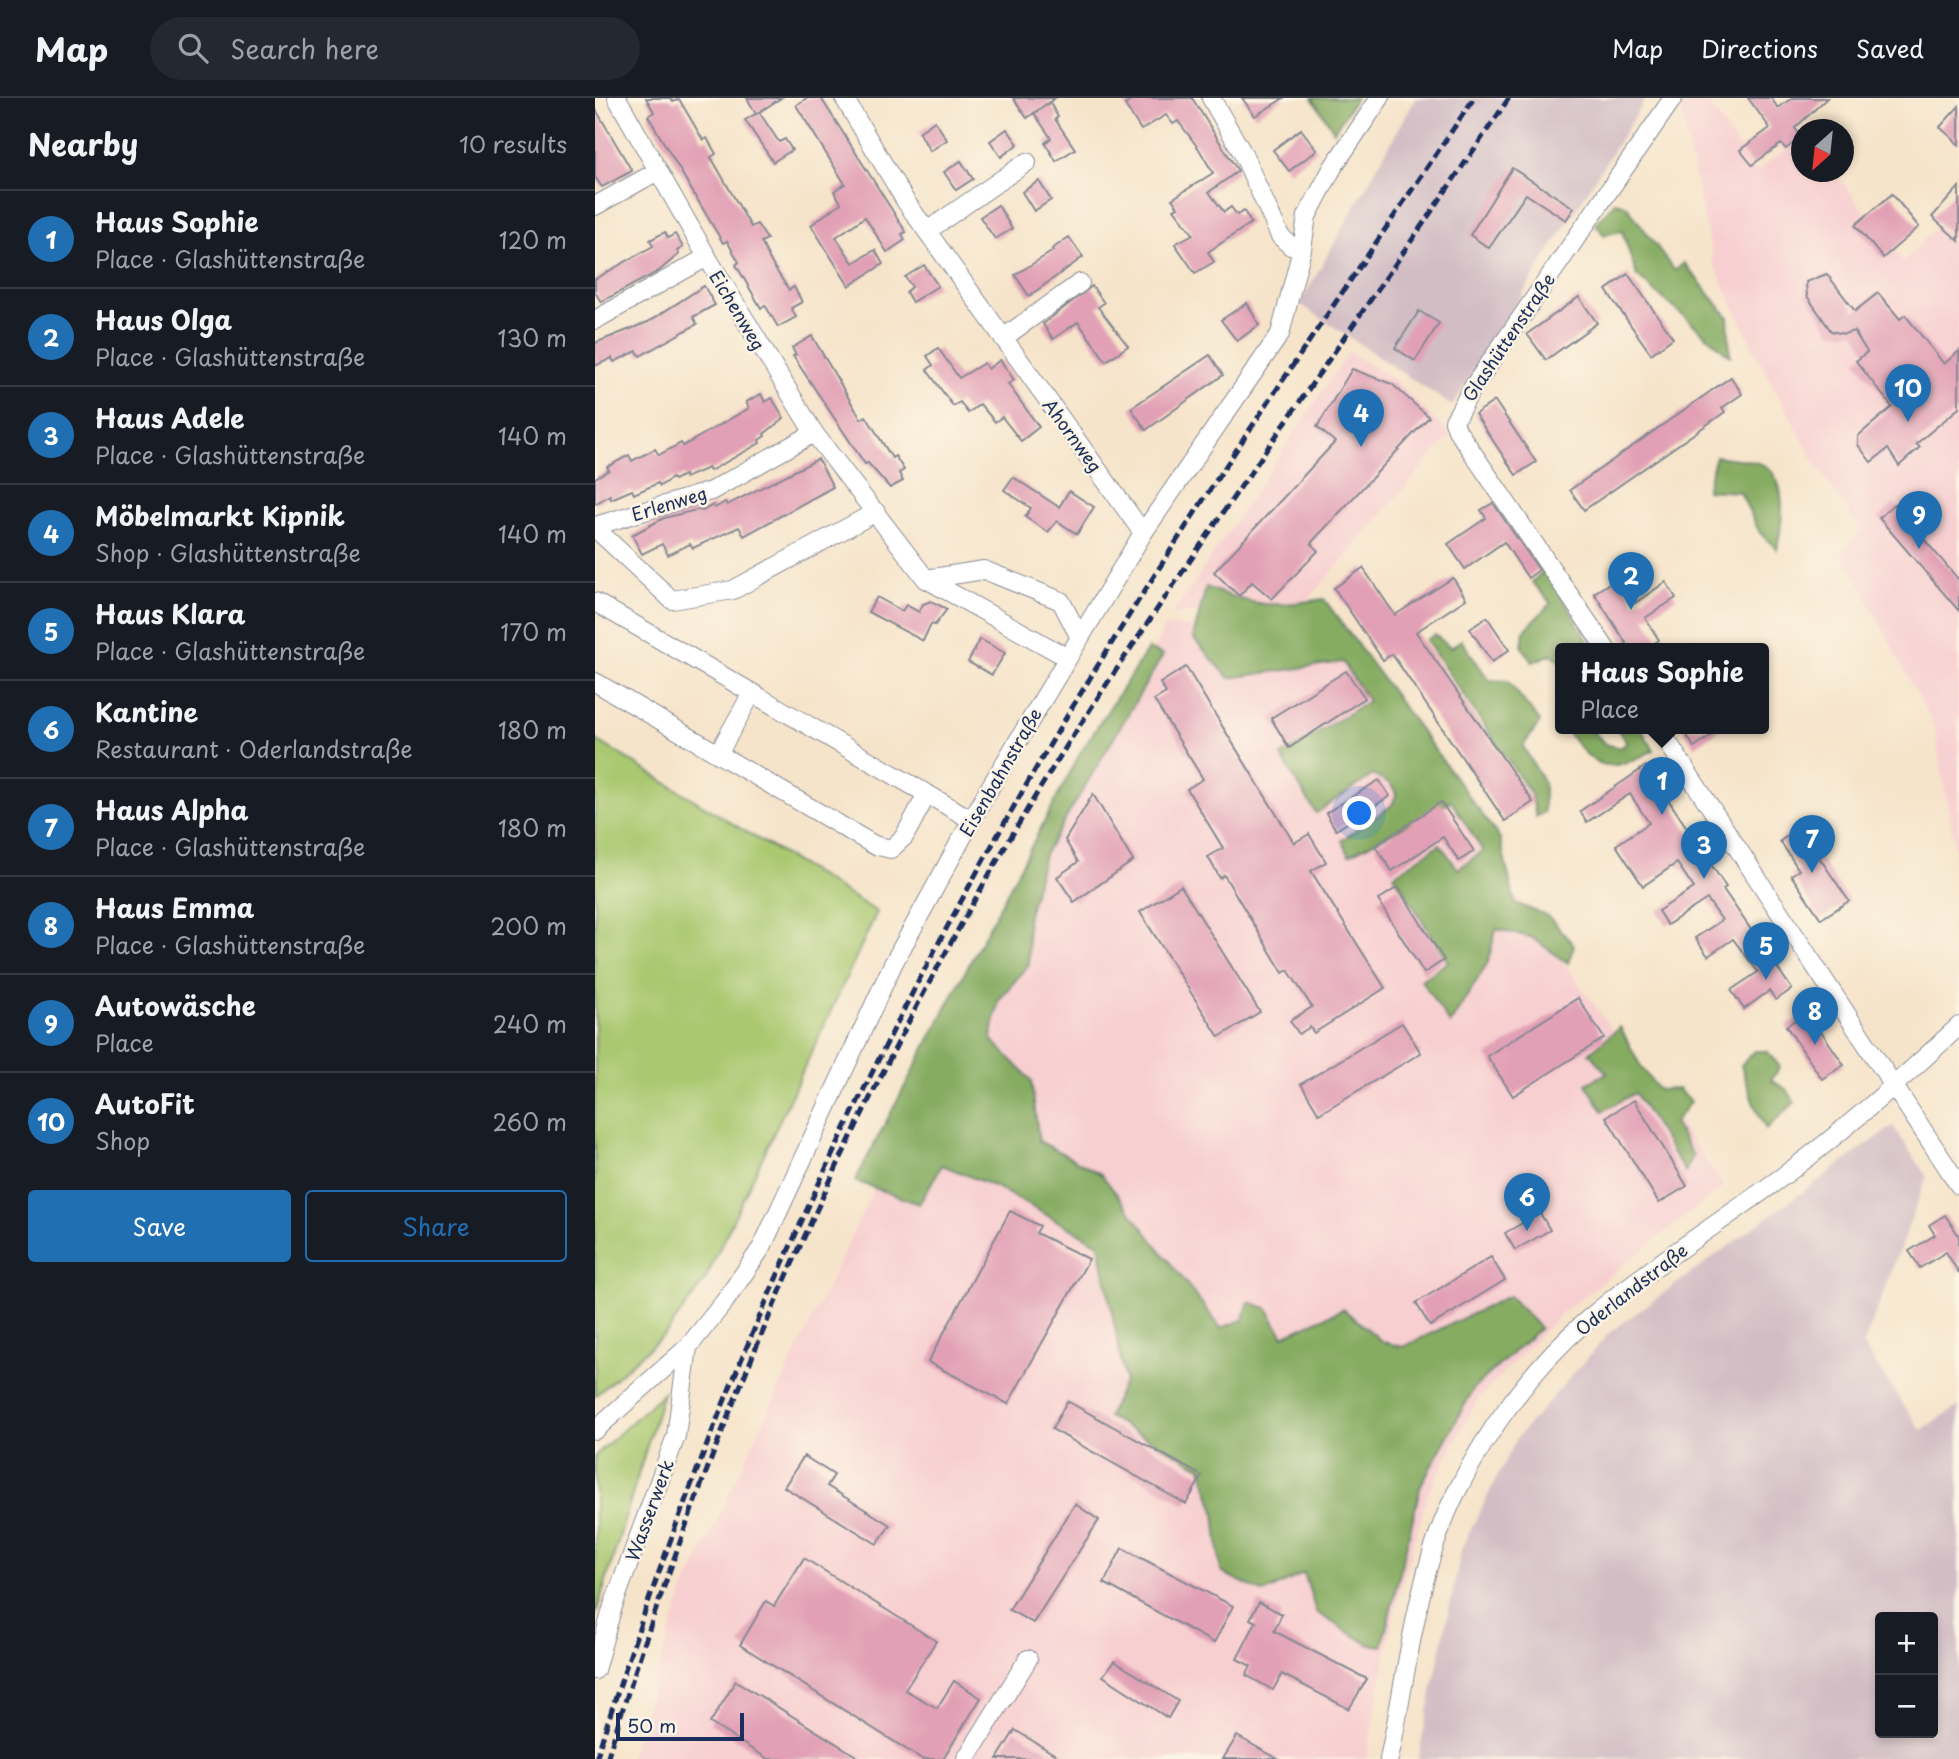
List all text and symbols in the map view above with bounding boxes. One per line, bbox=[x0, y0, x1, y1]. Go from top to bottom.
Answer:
search box bbox=[150, 17, 640, 80]
text: Map bbox=[35, 23, 108, 73]
icon: search bbox=[174, 29, 212, 67]
text: Search here bbox=[230, 29, 379, 68]
text: Map bbox=[1612, 30, 1663, 66]
text: Directions bbox=[1701, 30, 1818, 66]
text: Saved bbox=[1856, 30, 1924, 66]
north arrow bbox=[1791, 119, 1854, 182]
text: Nearby bbox=[28, 121, 138, 166]
text: 10 results bbox=[459, 126, 567, 161]
text: Haus Sophie bbox=[95, 202, 259, 241]
text: 1 bbox=[46, 222, 57, 257]
text: 120 m bbox=[499, 222, 567, 257]
text: Place · Glashüttenstraße bbox=[95, 241, 365, 276]
street label: Eichenweg bbox=[703, 265, 773, 355]
street label: Glashüttenstraße bbox=[1455, 267, 1561, 407]
text: Haus Olga bbox=[95, 300, 232, 339]
text: 2 bbox=[43, 320, 59, 355]
text: 130 m bbox=[497, 320, 567, 355]
text: Place · Glashüttenstraße bbox=[95, 339, 365, 374]
pin: 10 bbox=[1885, 364, 1931, 422]
pin: 4 bbox=[1338, 389, 1384, 447]
street label: Ahornweg bbox=[1037, 392, 1109, 478]
text: Haus Adele bbox=[95, 398, 244, 437]
text: 3 bbox=[43, 418, 59, 453]
text: 140 m bbox=[498, 418, 567, 453]
text: Place · Glashüttenstraße bbox=[95, 437, 365, 472]
street label: Erlenweg bbox=[628, 479, 710, 527]
pin: 9 bbox=[1896, 491, 1942, 549]
text: Möbelmarkt Kipnik bbox=[95, 496, 345, 535]
text: 4 bbox=[43, 516, 59, 551]
text: 140 m bbox=[498, 516, 567, 551]
text: Shop · Glashüttenstraße bbox=[95, 535, 361, 570]
pin: 2 bbox=[1608, 552, 1654, 610]
text: Haus Klara bbox=[95, 594, 246, 633]
text: 5 bbox=[44, 614, 58, 649]
text: 170 m bbox=[500, 614, 567, 649]
text: Place · Glashüttenstraße bbox=[95, 633, 365, 668]
popup bbox=[1555, 643, 1769, 734]
text: Haus Sophie bbox=[1580, 652, 1744, 691]
text: Place bbox=[1580, 691, 1639, 726]
text: Kantine bbox=[95, 692, 198, 731]
street label: Eisenbahnstraße bbox=[952, 703, 1048, 841]
text: 6 bbox=[43, 712, 59, 747]
text: 180 m bbox=[498, 712, 567, 747]
text: Restaurant · Oderlandstraße bbox=[95, 731, 412, 766]
pin: 1 bbox=[1639, 757, 1685, 815]
text: Haus Alpha bbox=[95, 790, 249, 829]
your location bbox=[1342, 796, 1376, 830]
text: 7 bbox=[44, 810, 58, 845]
text: 180 m bbox=[498, 810, 567, 845]
pin: 7 bbox=[1789, 815, 1835, 873]
pin: 3 bbox=[1681, 821, 1727, 879]
text: Place · Glashüttenstraße bbox=[95, 829, 365, 864]
text: Haus Emma bbox=[95, 888, 254, 927]
text: 8 bbox=[44, 908, 58, 943]
text: 200 m bbox=[490, 908, 567, 943]
pin: 5 bbox=[1743, 922, 1789, 980]
text: Place · Glashüttenstraße bbox=[95, 927, 365, 962]
text: Autowäsche bbox=[95, 986, 256, 1025]
pin: 8 bbox=[1792, 987, 1838, 1045]
text: 9 bbox=[44, 1006, 58, 1041]
text: 240 m bbox=[493, 1006, 567, 1041]
text: Place bbox=[95, 1025, 154, 1060]
text: AutoFit bbox=[95, 1084, 195, 1123]
text: 10 bbox=[37, 1104, 65, 1139]
text: 260 m bbox=[492, 1104, 567, 1139]
text: Shop bbox=[95, 1123, 150, 1158]
pin: 6 bbox=[1504, 1173, 1550, 1231]
button: Save bbox=[28, 1190, 291, 1262]
button: Share bbox=[305, 1190, 567, 1262]
street label: Oderlandstraße bbox=[1569, 1236, 1693, 1342]
street label: Wasserwerk bbox=[618, 1455, 680, 1565]
map controls bbox=[1875, 1612, 1938, 1738]
button: + bbox=[1875, 1612, 1938, 1675]
button: − bbox=[1875, 1675, 1938, 1738]
scale bar bbox=[616, 1710, 744, 1742]
text: 50 m bbox=[627, 1711, 676, 1739]

